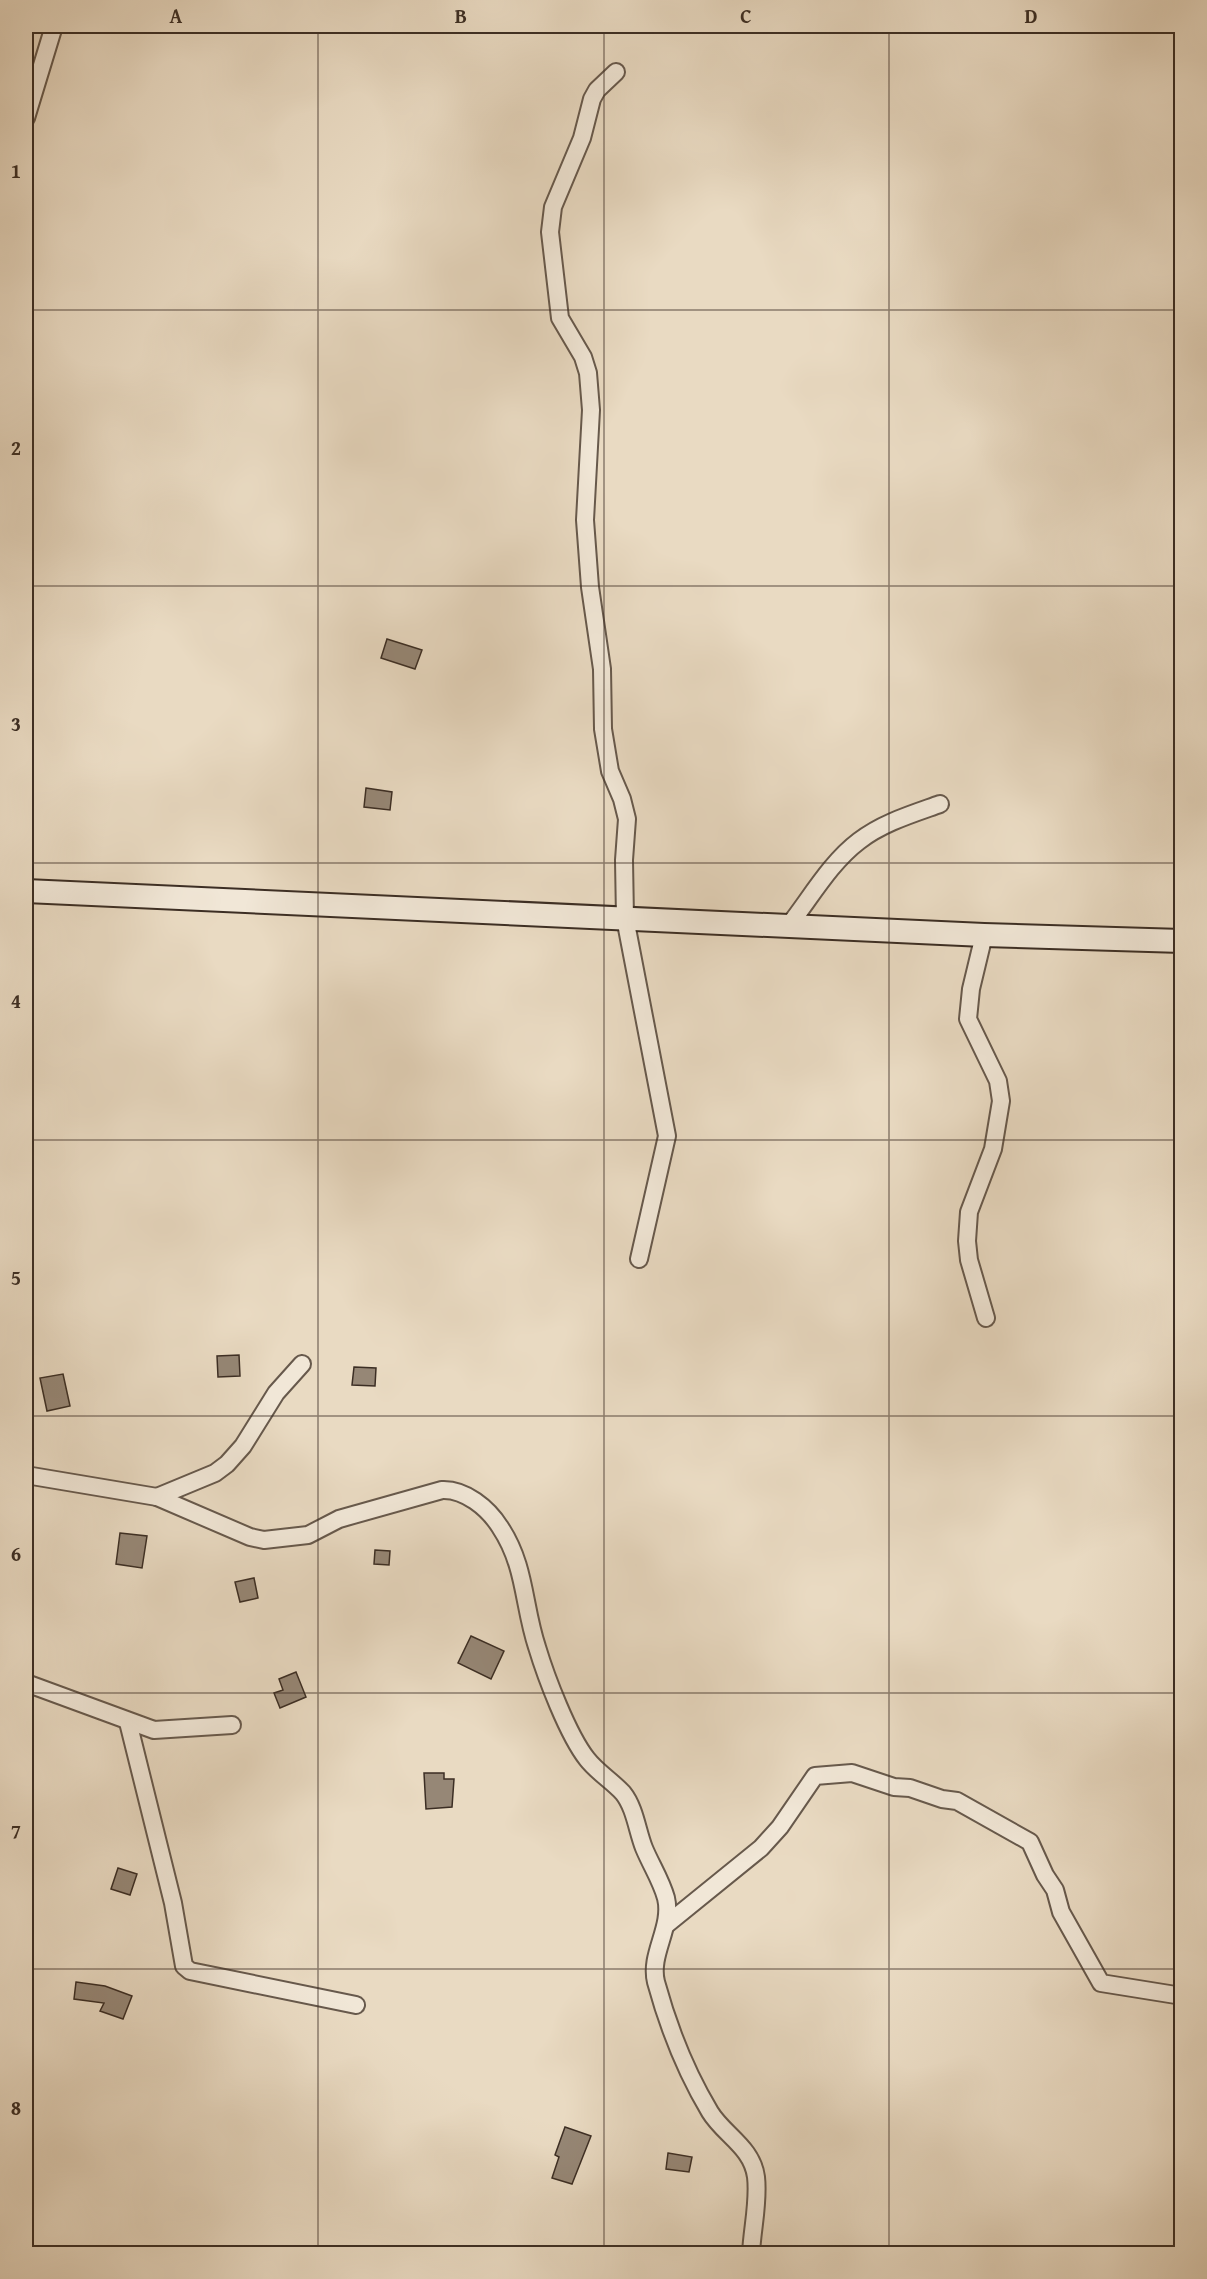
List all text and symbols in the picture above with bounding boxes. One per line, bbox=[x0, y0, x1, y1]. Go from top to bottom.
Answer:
text: A bbox=[170, 1, 183, 30]
text: B bbox=[455, 1, 467, 30]
text: C bbox=[740, 1, 752, 30]
text: D bbox=[1024, 1, 1038, 30]
text: 1 bbox=[11, 156, 21, 185]
text: 2 bbox=[11, 433, 21, 462]
text: 3 bbox=[11, 709, 21, 738]
text: 4 bbox=[11, 986, 21, 1015]
text: 5 bbox=[11, 1263, 21, 1292]
text: 6 bbox=[11, 1539, 21, 1568]
text: 7 bbox=[11, 1816, 21, 1845]
text: 8 bbox=[11, 2093, 21, 2122]

